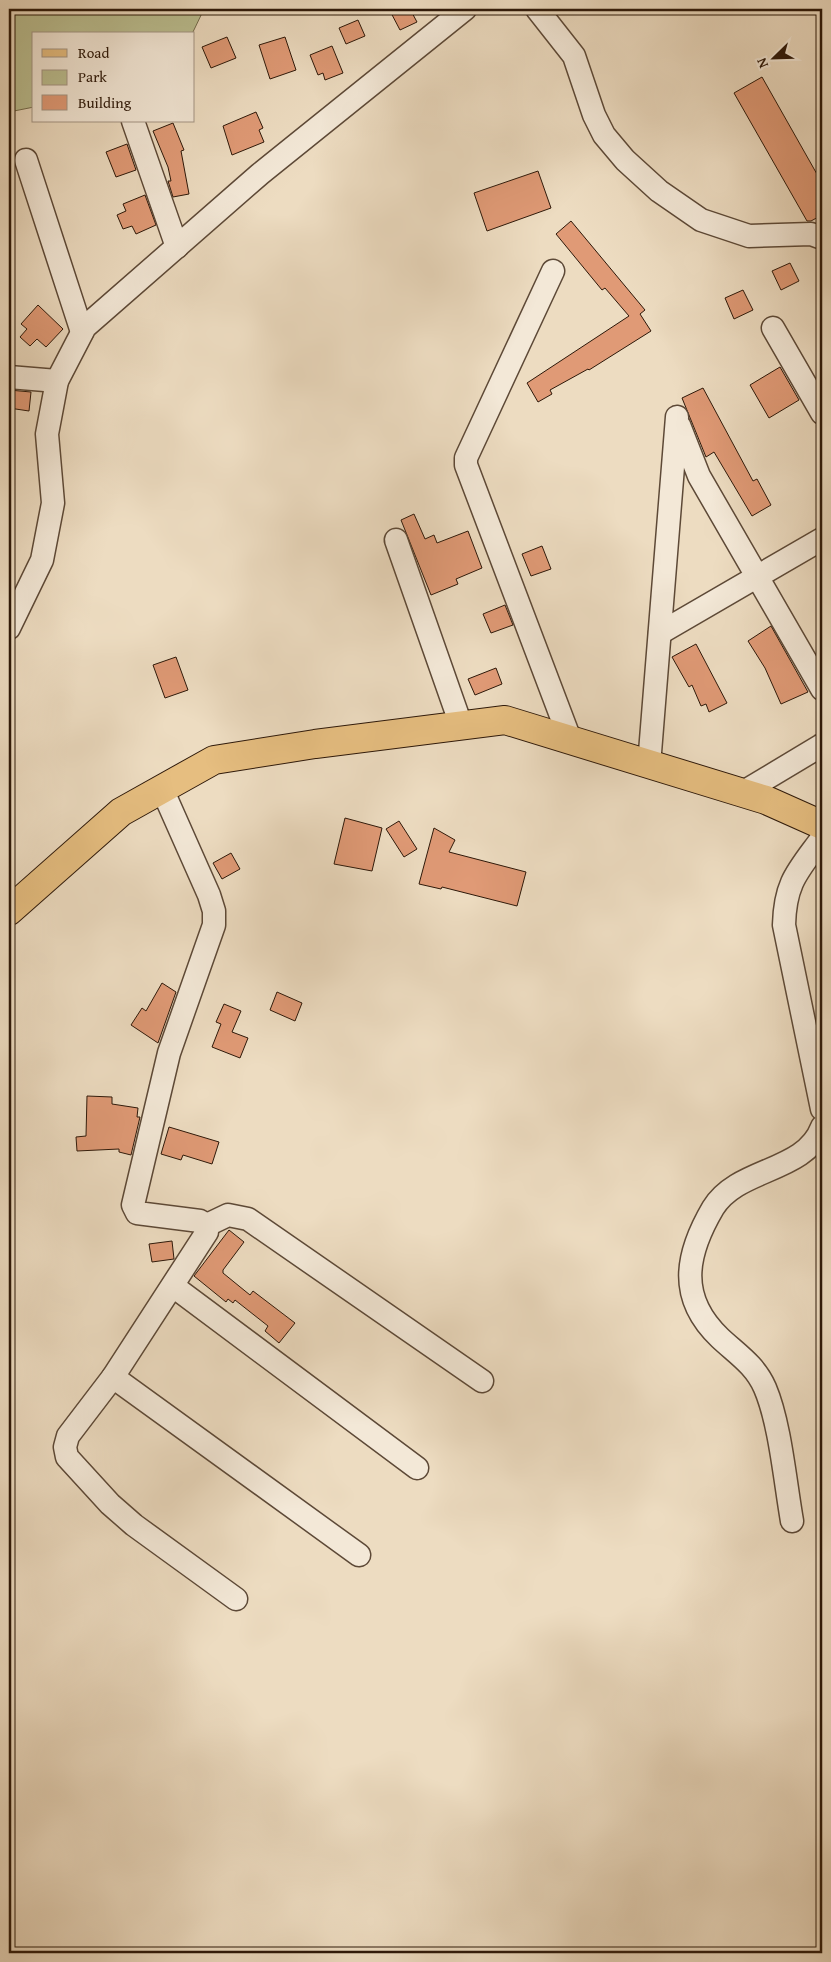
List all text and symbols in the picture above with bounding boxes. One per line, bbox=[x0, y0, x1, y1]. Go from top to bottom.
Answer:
legend bbox=[32, 32, 195, 122]
north arrow bbox=[748, 32, 798, 82]
text: Road bbox=[78, 42, 109, 63]
text: N bbox=[751, 54, 773, 71]
text: Park bbox=[78, 66, 107, 87]
text: Building bbox=[78, 92, 132, 113]

